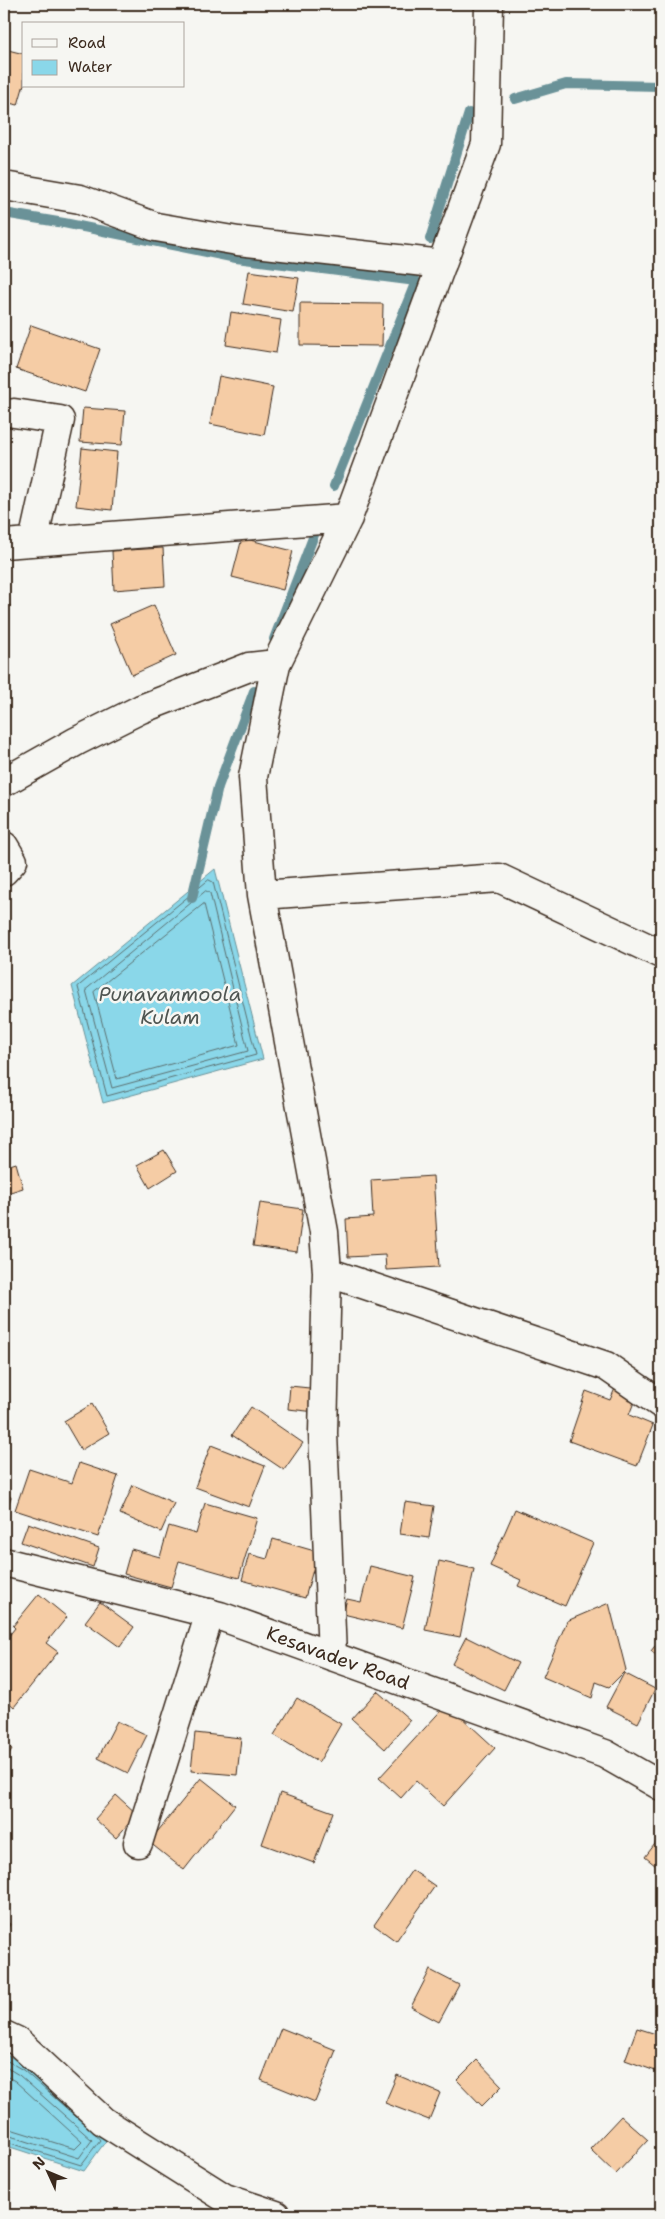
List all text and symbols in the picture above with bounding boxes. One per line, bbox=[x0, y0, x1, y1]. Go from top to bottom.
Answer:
legend bbox=[22, 22, 185, 88]
text: Road bbox=[68, 33, 106, 53]
text: Water bbox=[68, 57, 112, 77]
water label: Punavanmoola Kulam bbox=[99, 981, 241, 1030]
street label: Kesavadev Road bbox=[263, 1620, 413, 1696]
north arrow bbox=[22, 2146, 72, 2196]
text: N bbox=[28, 2153, 49, 2173]

